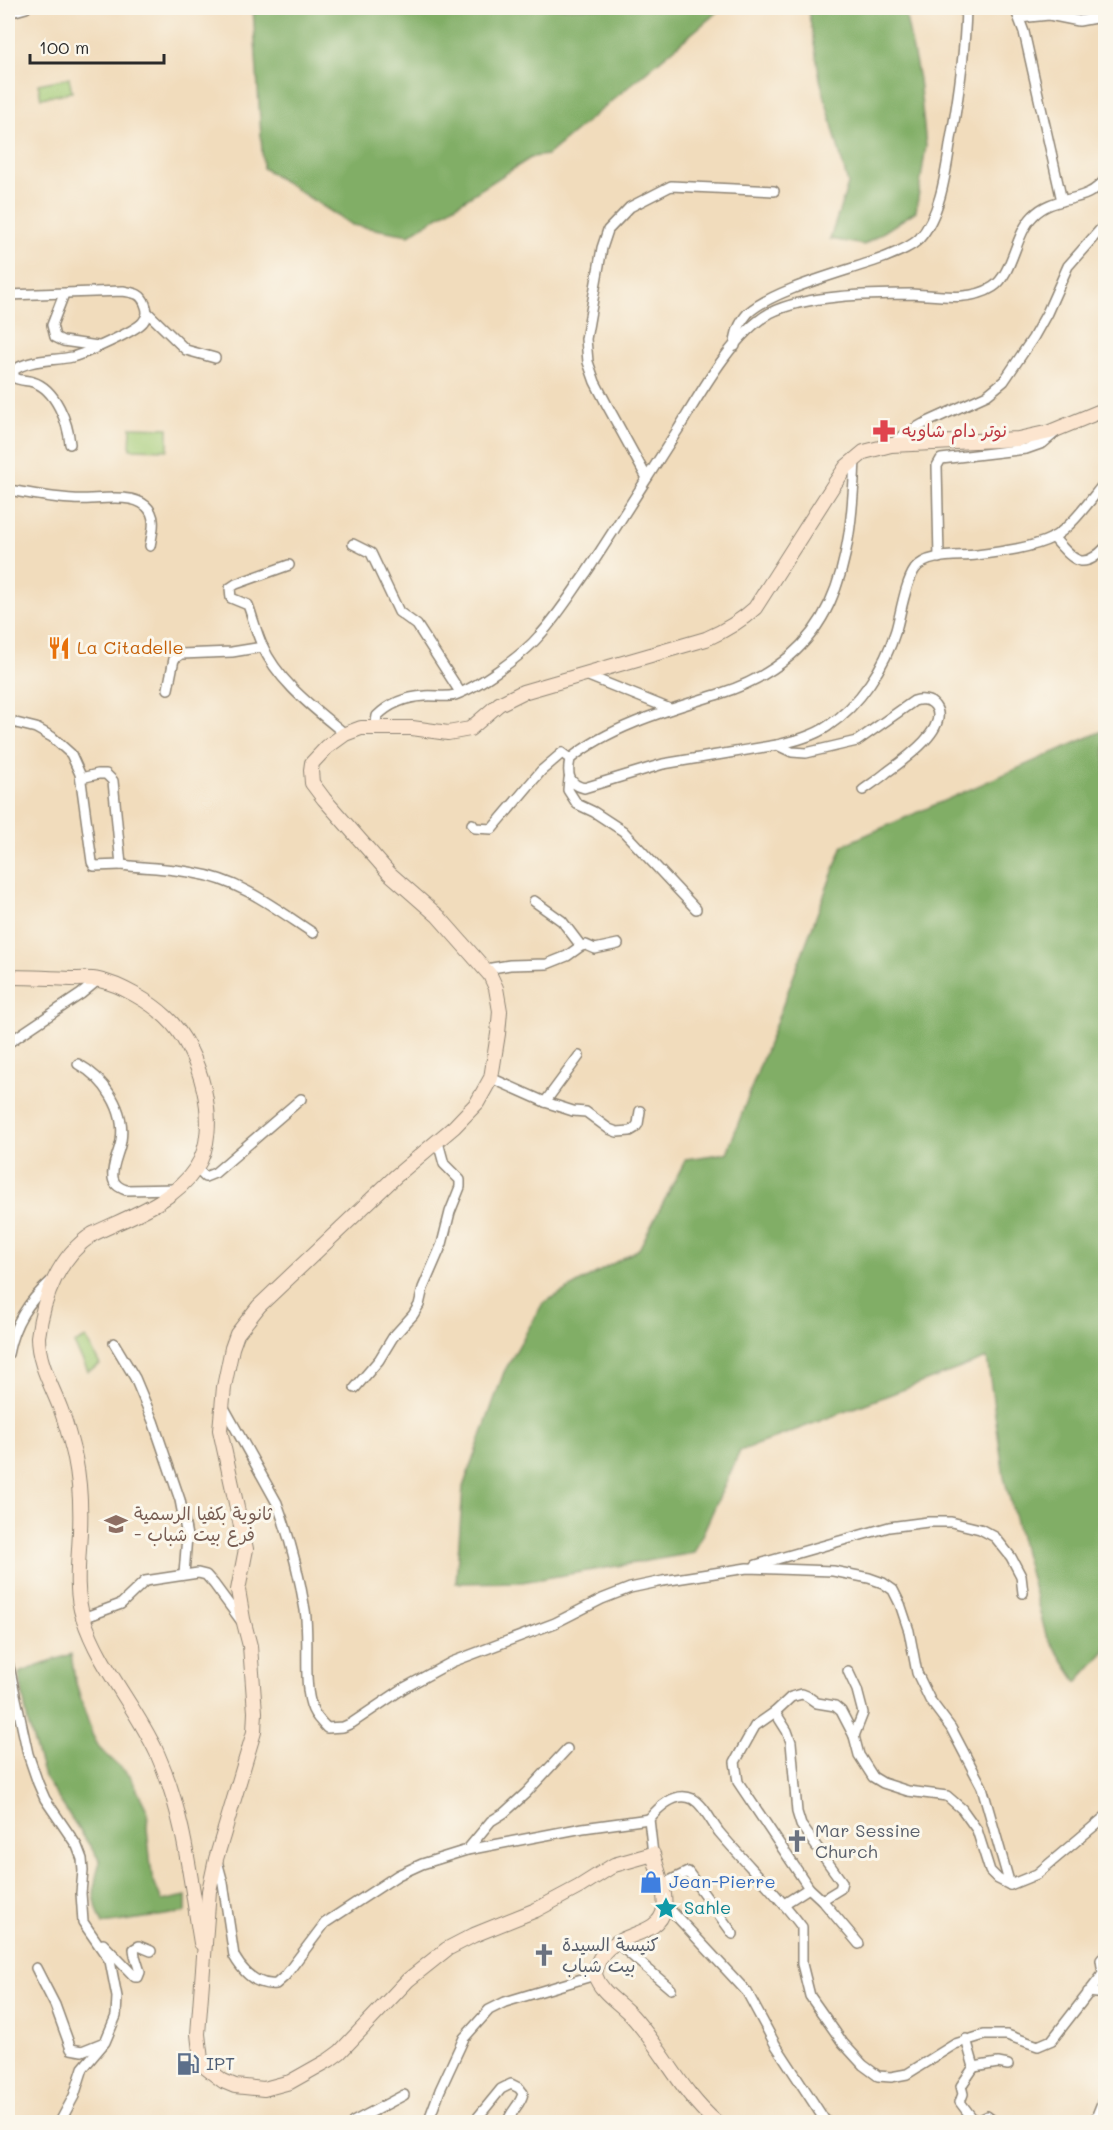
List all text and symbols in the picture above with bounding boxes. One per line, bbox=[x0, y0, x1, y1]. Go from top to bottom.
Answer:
scale bar bbox=[30, 27, 164, 65]
text: 100 m bbox=[39, 35, 89, 59]
pharmacy icon: نوتر دام شاويه bbox=[871, 418, 897, 444]
place label: نوتر دام شاويه bbox=[902, 418, 1007, 445]
restaurant icon: La Citadelle bbox=[46, 635, 72, 661]
place label: La Citadelle bbox=[77, 635, 184, 659]
place label: ثانوية بكفيا الرسمية - فرع بيت شباب bbox=[134, 1501, 273, 1547]
school or university icon: ثانوية بكفيا الرسمية - فرع بيت شباب bbox=[103, 1511, 129, 1537]
place label: Mar Sessine Church bbox=[815, 1818, 921, 1863]
church icon: Mar Sessine Church bbox=[784, 1828, 810, 1854]
shop icon: Jean-Pierre bbox=[638, 1869, 664, 1895]
place label: Jean-Pierre bbox=[669, 1869, 776, 1893]
place icon: Sahle bbox=[653, 1895, 679, 1921]
place label: Sahle bbox=[684, 1895, 731, 1919]
place label: كنيسة السيدة بيت شباب bbox=[562, 1932, 659, 1977]
church icon: كنيسة السيدة بيت شباب bbox=[531, 1942, 557, 1968]
fuel station icon: IPT bbox=[175, 2051, 201, 2077]
place label: IPT bbox=[206, 2051, 235, 2075]

